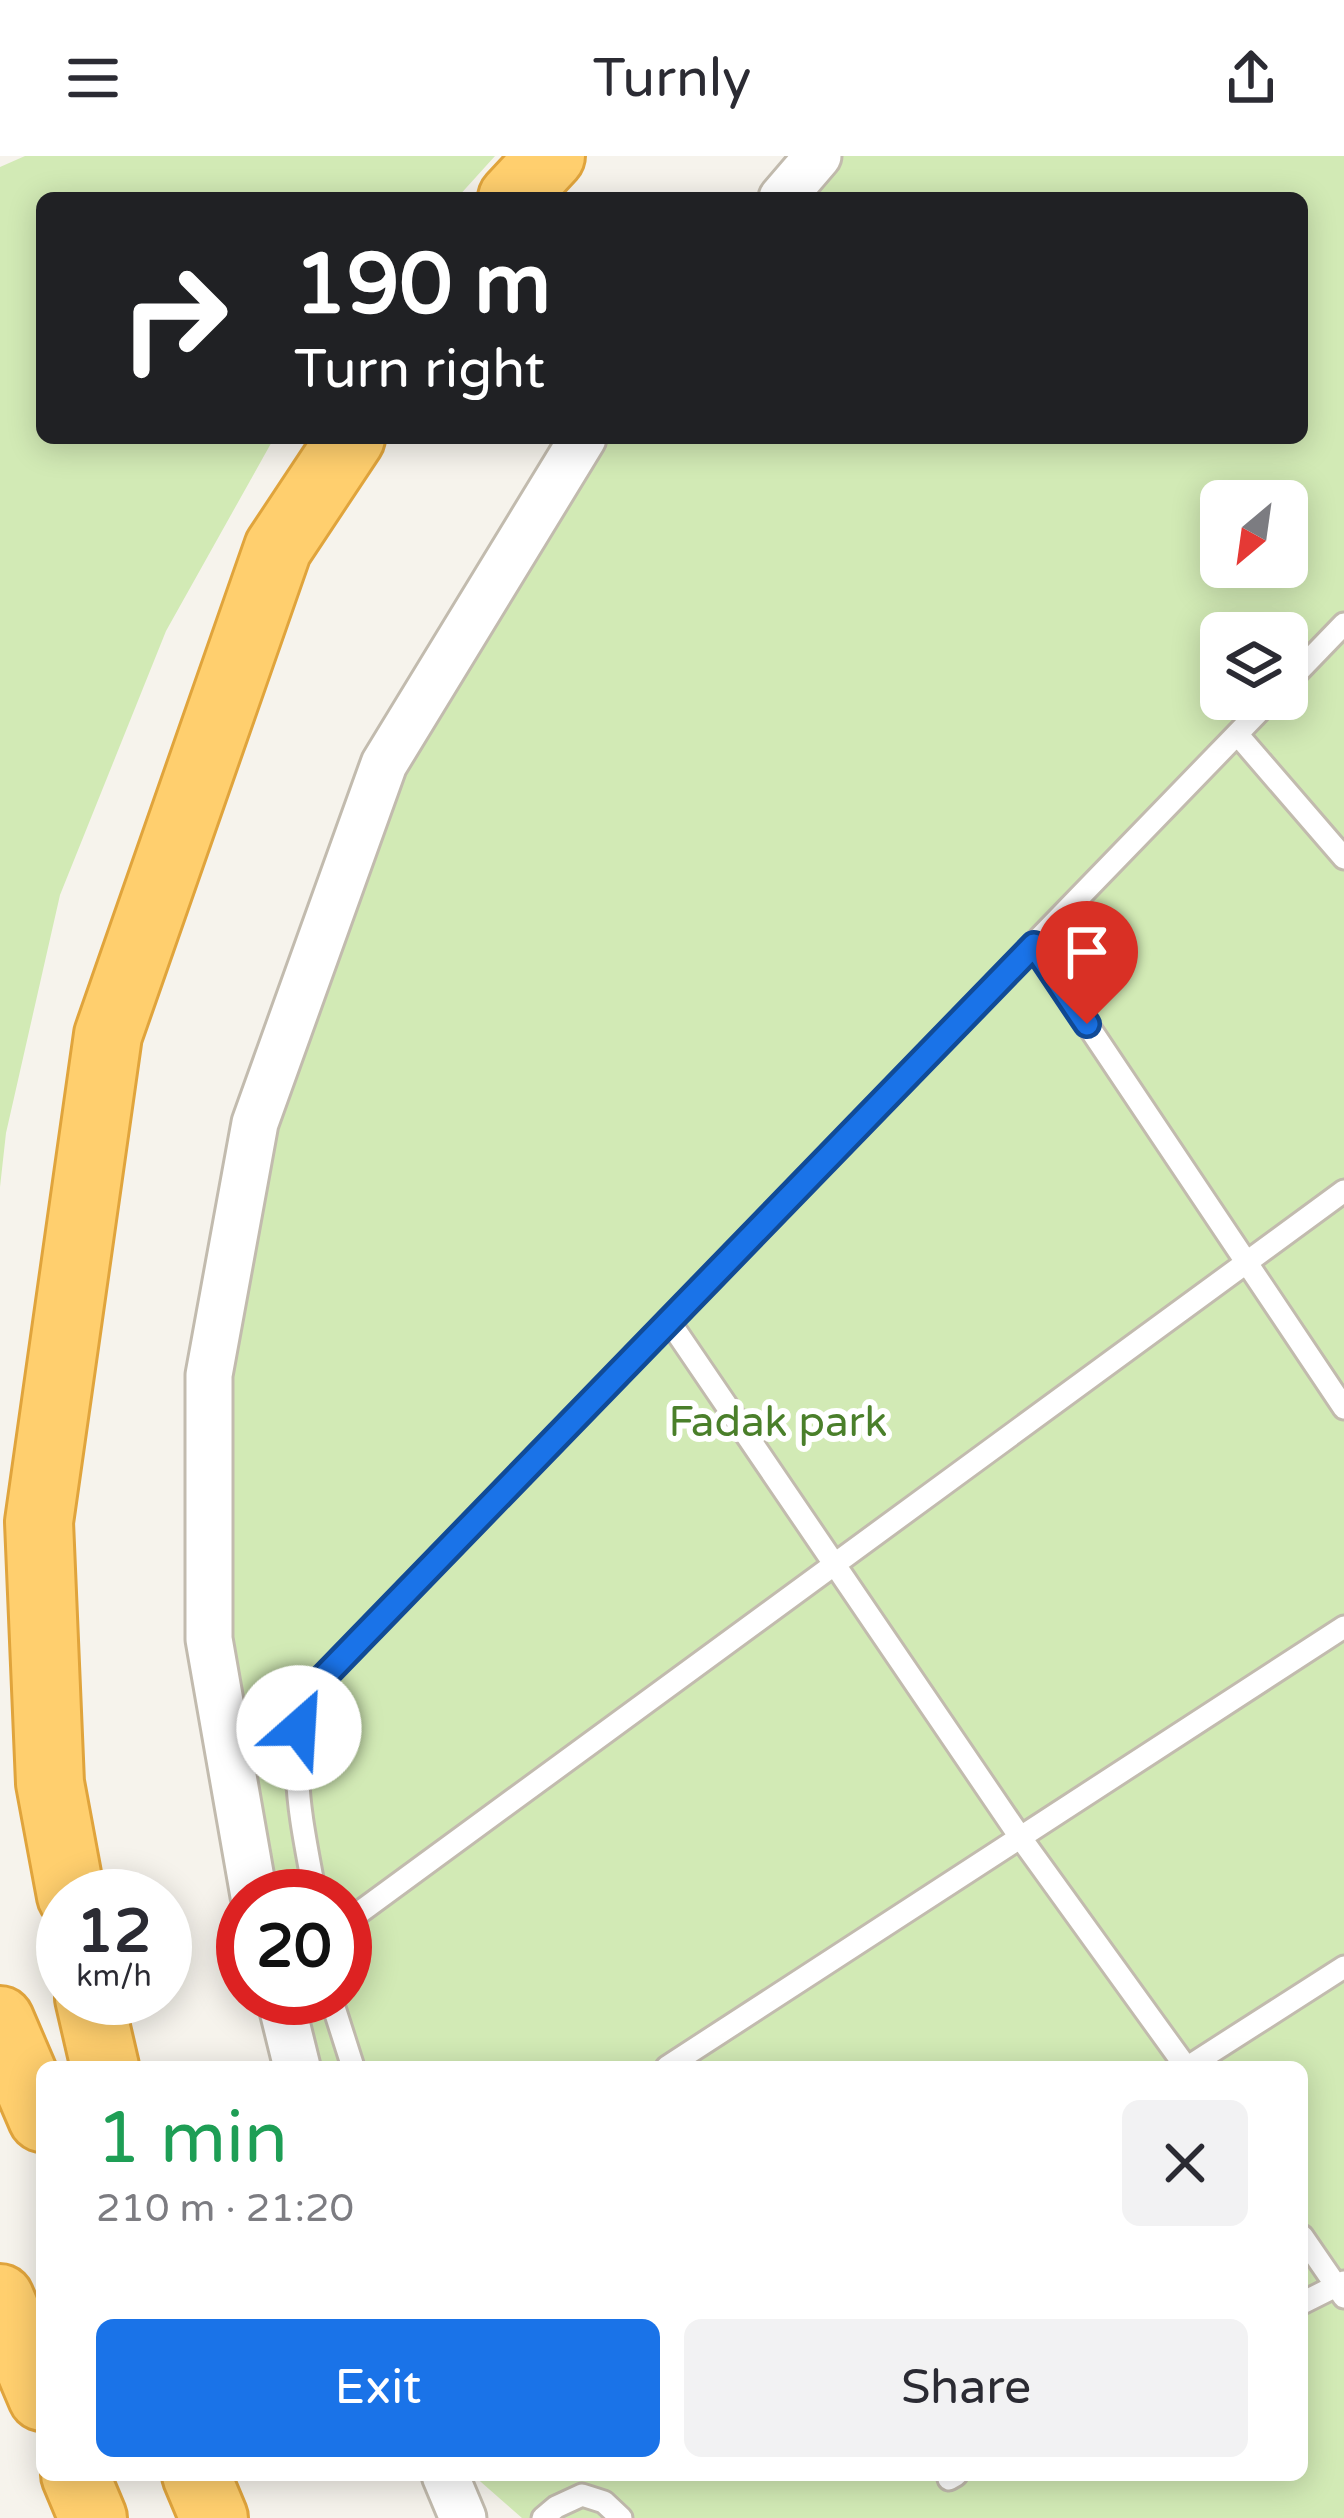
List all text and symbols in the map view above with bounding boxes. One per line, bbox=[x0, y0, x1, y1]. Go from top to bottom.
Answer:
icon: menu bbox=[60, 45, 126, 111]
icon: share bbox=[1218, 45, 1284, 111]
text: Turnly bbox=[593, 46, 751, 111]
text: 190 m bbox=[294, 235, 551, 336]
icon: right bbox=[96, 240, 252, 396]
text: Turn right bbox=[294, 337, 545, 402]
north arrow bbox=[1200, 480, 1308, 588]
map controls bbox=[1200, 480, 1308, 720]
button: layers bbox=[1200, 612, 1308, 720]
pin bbox=[1036, 901, 1138, 1024]
icon: arrive bbox=[1054, 919, 1120, 985]
park label: Fadak park bbox=[669, 1397, 887, 1448]
position arrow bbox=[236, 1665, 362, 1791]
speed limit sign: 20 bbox=[216, 1869, 372, 2025]
text: 12 bbox=[76, 1896, 152, 1968]
text: km/h bbox=[76, 1958, 152, 1995]
text: 1 min bbox=[96, 2096, 288, 2183]
button: close bbox=[1122, 2100, 1248, 2226]
text: 210 m · 21:20 bbox=[96, 2185, 354, 2232]
button: Exit bbox=[96, 2319, 660, 2457]
button: Share bbox=[684, 2319, 1248, 2457]

